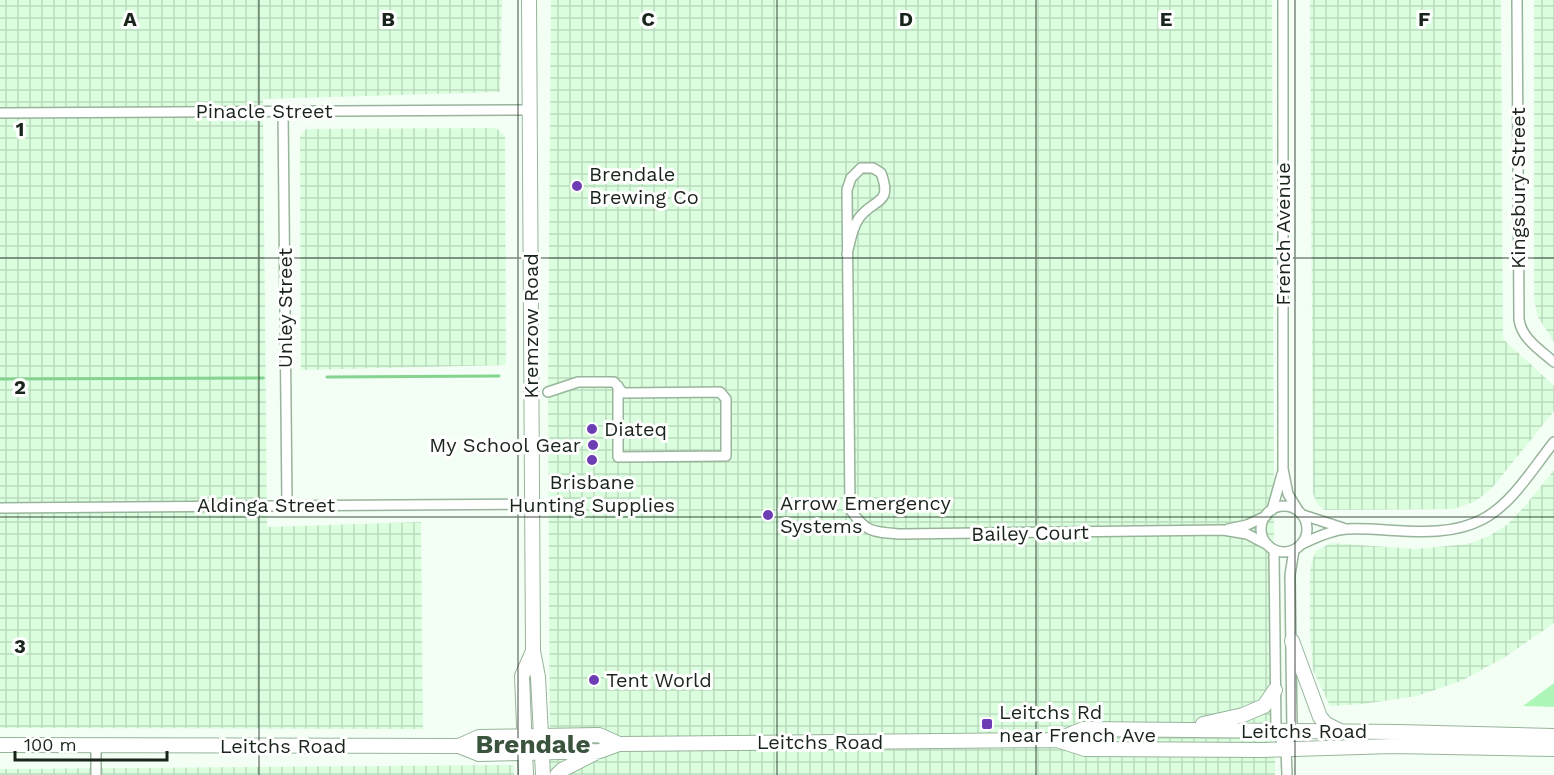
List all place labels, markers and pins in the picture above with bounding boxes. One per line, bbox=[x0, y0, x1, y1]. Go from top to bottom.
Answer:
place label: Brendale Brewing Co bbox=[589, 162, 699, 209]
marker: Brendale Brewing Co bbox=[570, 179, 584, 193]
place label: Diateq bbox=[604, 417, 667, 441]
marker: Diateq bbox=[585, 422, 599, 436]
place label: My School Gear bbox=[429, 433, 581, 457]
marker: My School Gear bbox=[586, 438, 600, 452]
marker: Brisbane Hunting Supplies bbox=[585, 453, 599, 467]
place label: Brisbane Hunting Supplies bbox=[509, 470, 675, 517]
place label: Arrow Emergency Systems bbox=[780, 491, 951, 538]
marker: Arrow Emergency Systems bbox=[761, 508, 775, 522]
place label: Tent World bbox=[606, 668, 712, 692]
marker: Tent World bbox=[587, 673, 601, 687]
place label: Leitchs Rd near French Ave bbox=[999, 700, 1156, 747]
marker: Leitchs Rd near French Ave bbox=[980, 717, 994, 731]

